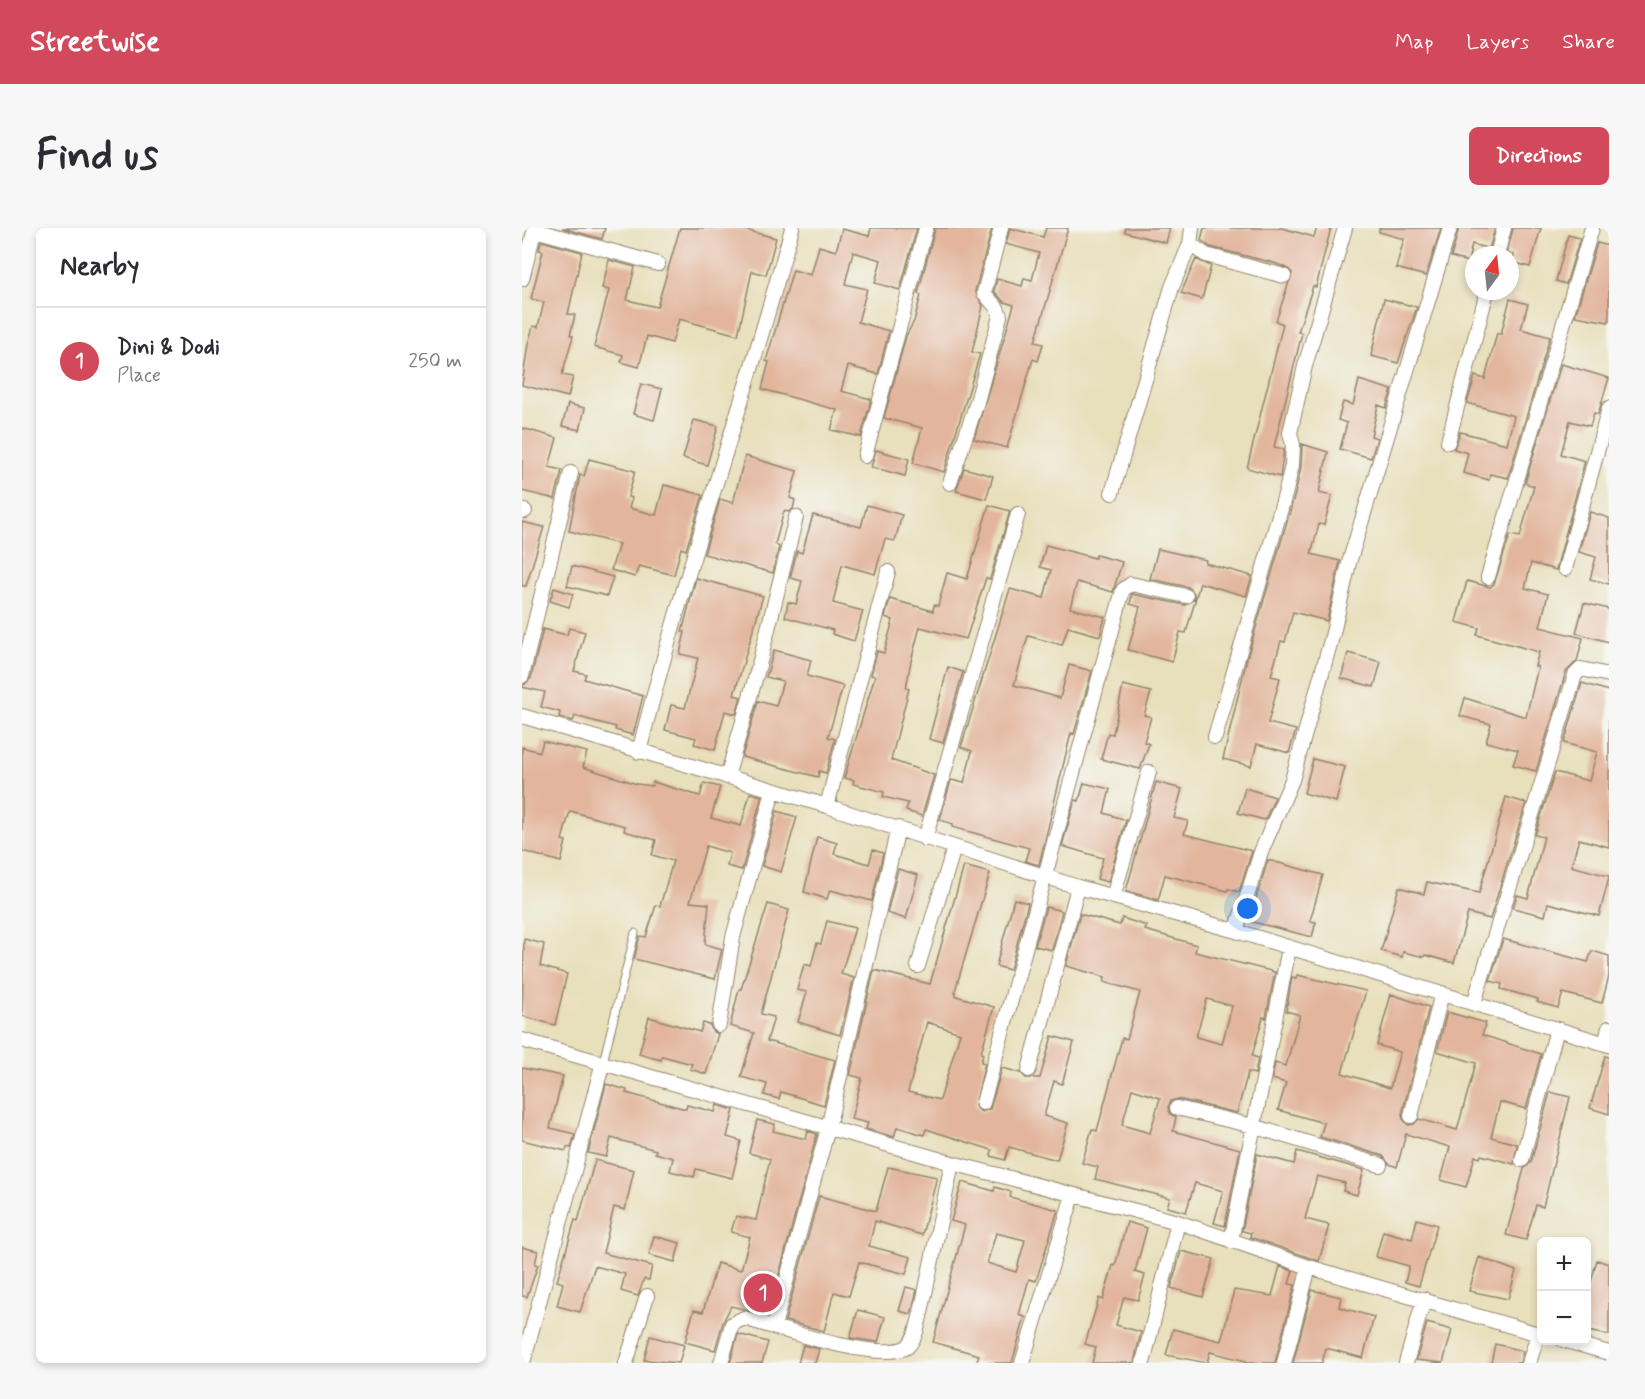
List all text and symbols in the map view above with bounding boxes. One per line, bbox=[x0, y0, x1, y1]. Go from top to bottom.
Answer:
text: Streetwise bbox=[30, 24, 160, 61]
text: Map bbox=[1395, 28, 1433, 56]
text: Layers bbox=[1466, 28, 1529, 56]
text: Share bbox=[1562, 28, 1615, 56]
button: Directions bbox=[1469, 127, 1609, 185]
text: Find us bbox=[36, 129, 158, 184]
north arrow bbox=[1465, 246, 1519, 300]
text: Nearby bbox=[60, 250, 139, 284]
text: Dini & Dodi bbox=[117, 334, 220, 362]
text: 1 bbox=[75, 348, 84, 375]
text: 250 m bbox=[408, 348, 462, 375]
text: Place bbox=[117, 362, 161, 389]
your location bbox=[1233, 894, 1262, 923]
map controls bbox=[1537, 1237, 1591, 1345]
button: + bbox=[1537, 1237, 1591, 1291]
pin: 1 bbox=[744, 1270, 782, 1316]
button: − bbox=[1537, 1291, 1591, 1345]

